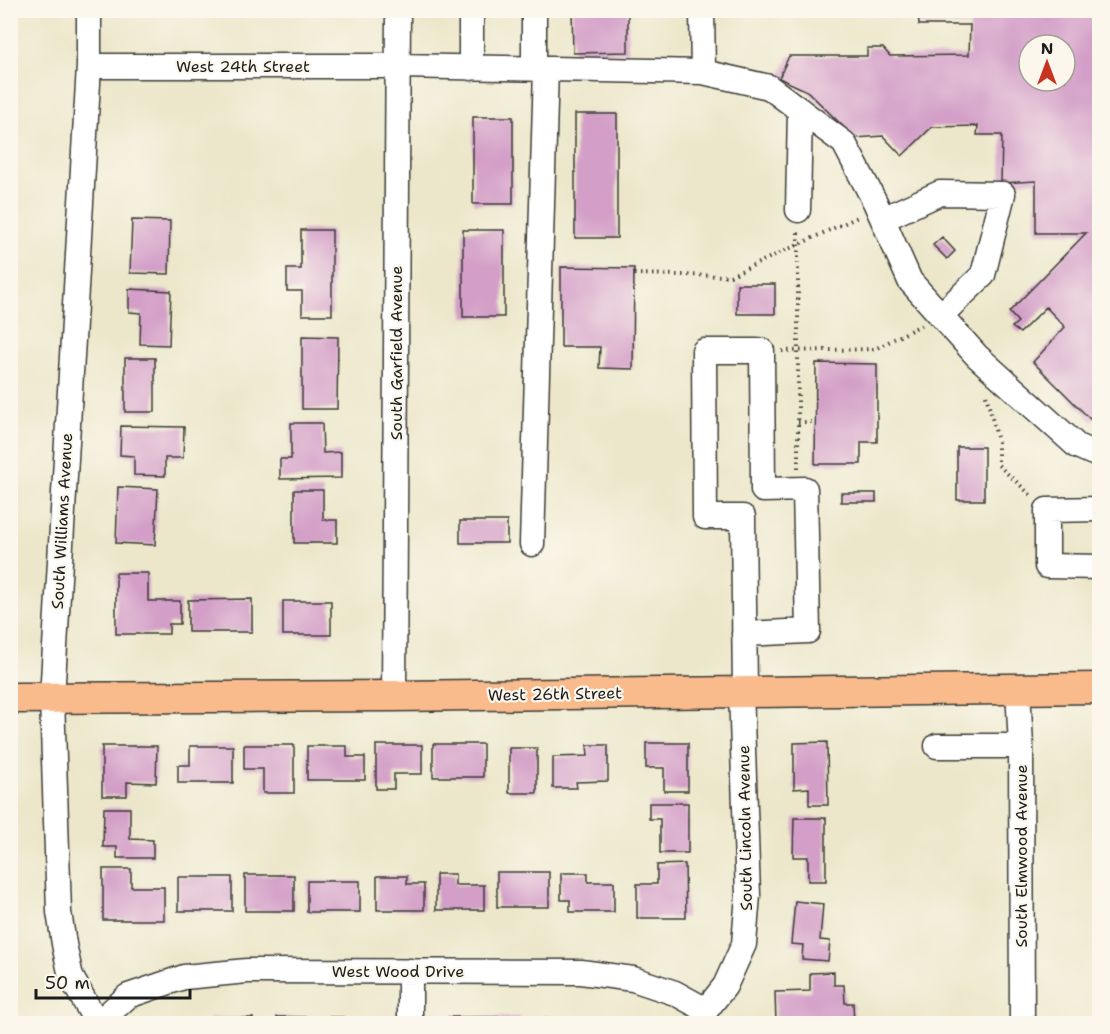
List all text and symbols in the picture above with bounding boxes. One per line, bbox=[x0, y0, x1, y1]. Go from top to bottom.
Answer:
north arrow bbox=[1017, 33, 1077, 93]
text: N bbox=[1041, 38, 1053, 59]
street label: West 24th Street bbox=[176, 56, 310, 77]
street label: South Garfield Avenue bbox=[386, 266, 407, 440]
street label: South Williams Avenue bbox=[47, 432, 77, 610]
street label: West 26th Street bbox=[488, 682, 622, 706]
street label: South Lincoln Avenue bbox=[733, 745, 757, 911]
street label: South Elmwood Avenue bbox=[1011, 764, 1032, 948]
street label: West Wood Drive bbox=[332, 961, 464, 982]
scale bar bbox=[36, 962, 190, 1000]
text: 50 m bbox=[45, 971, 90, 995]

